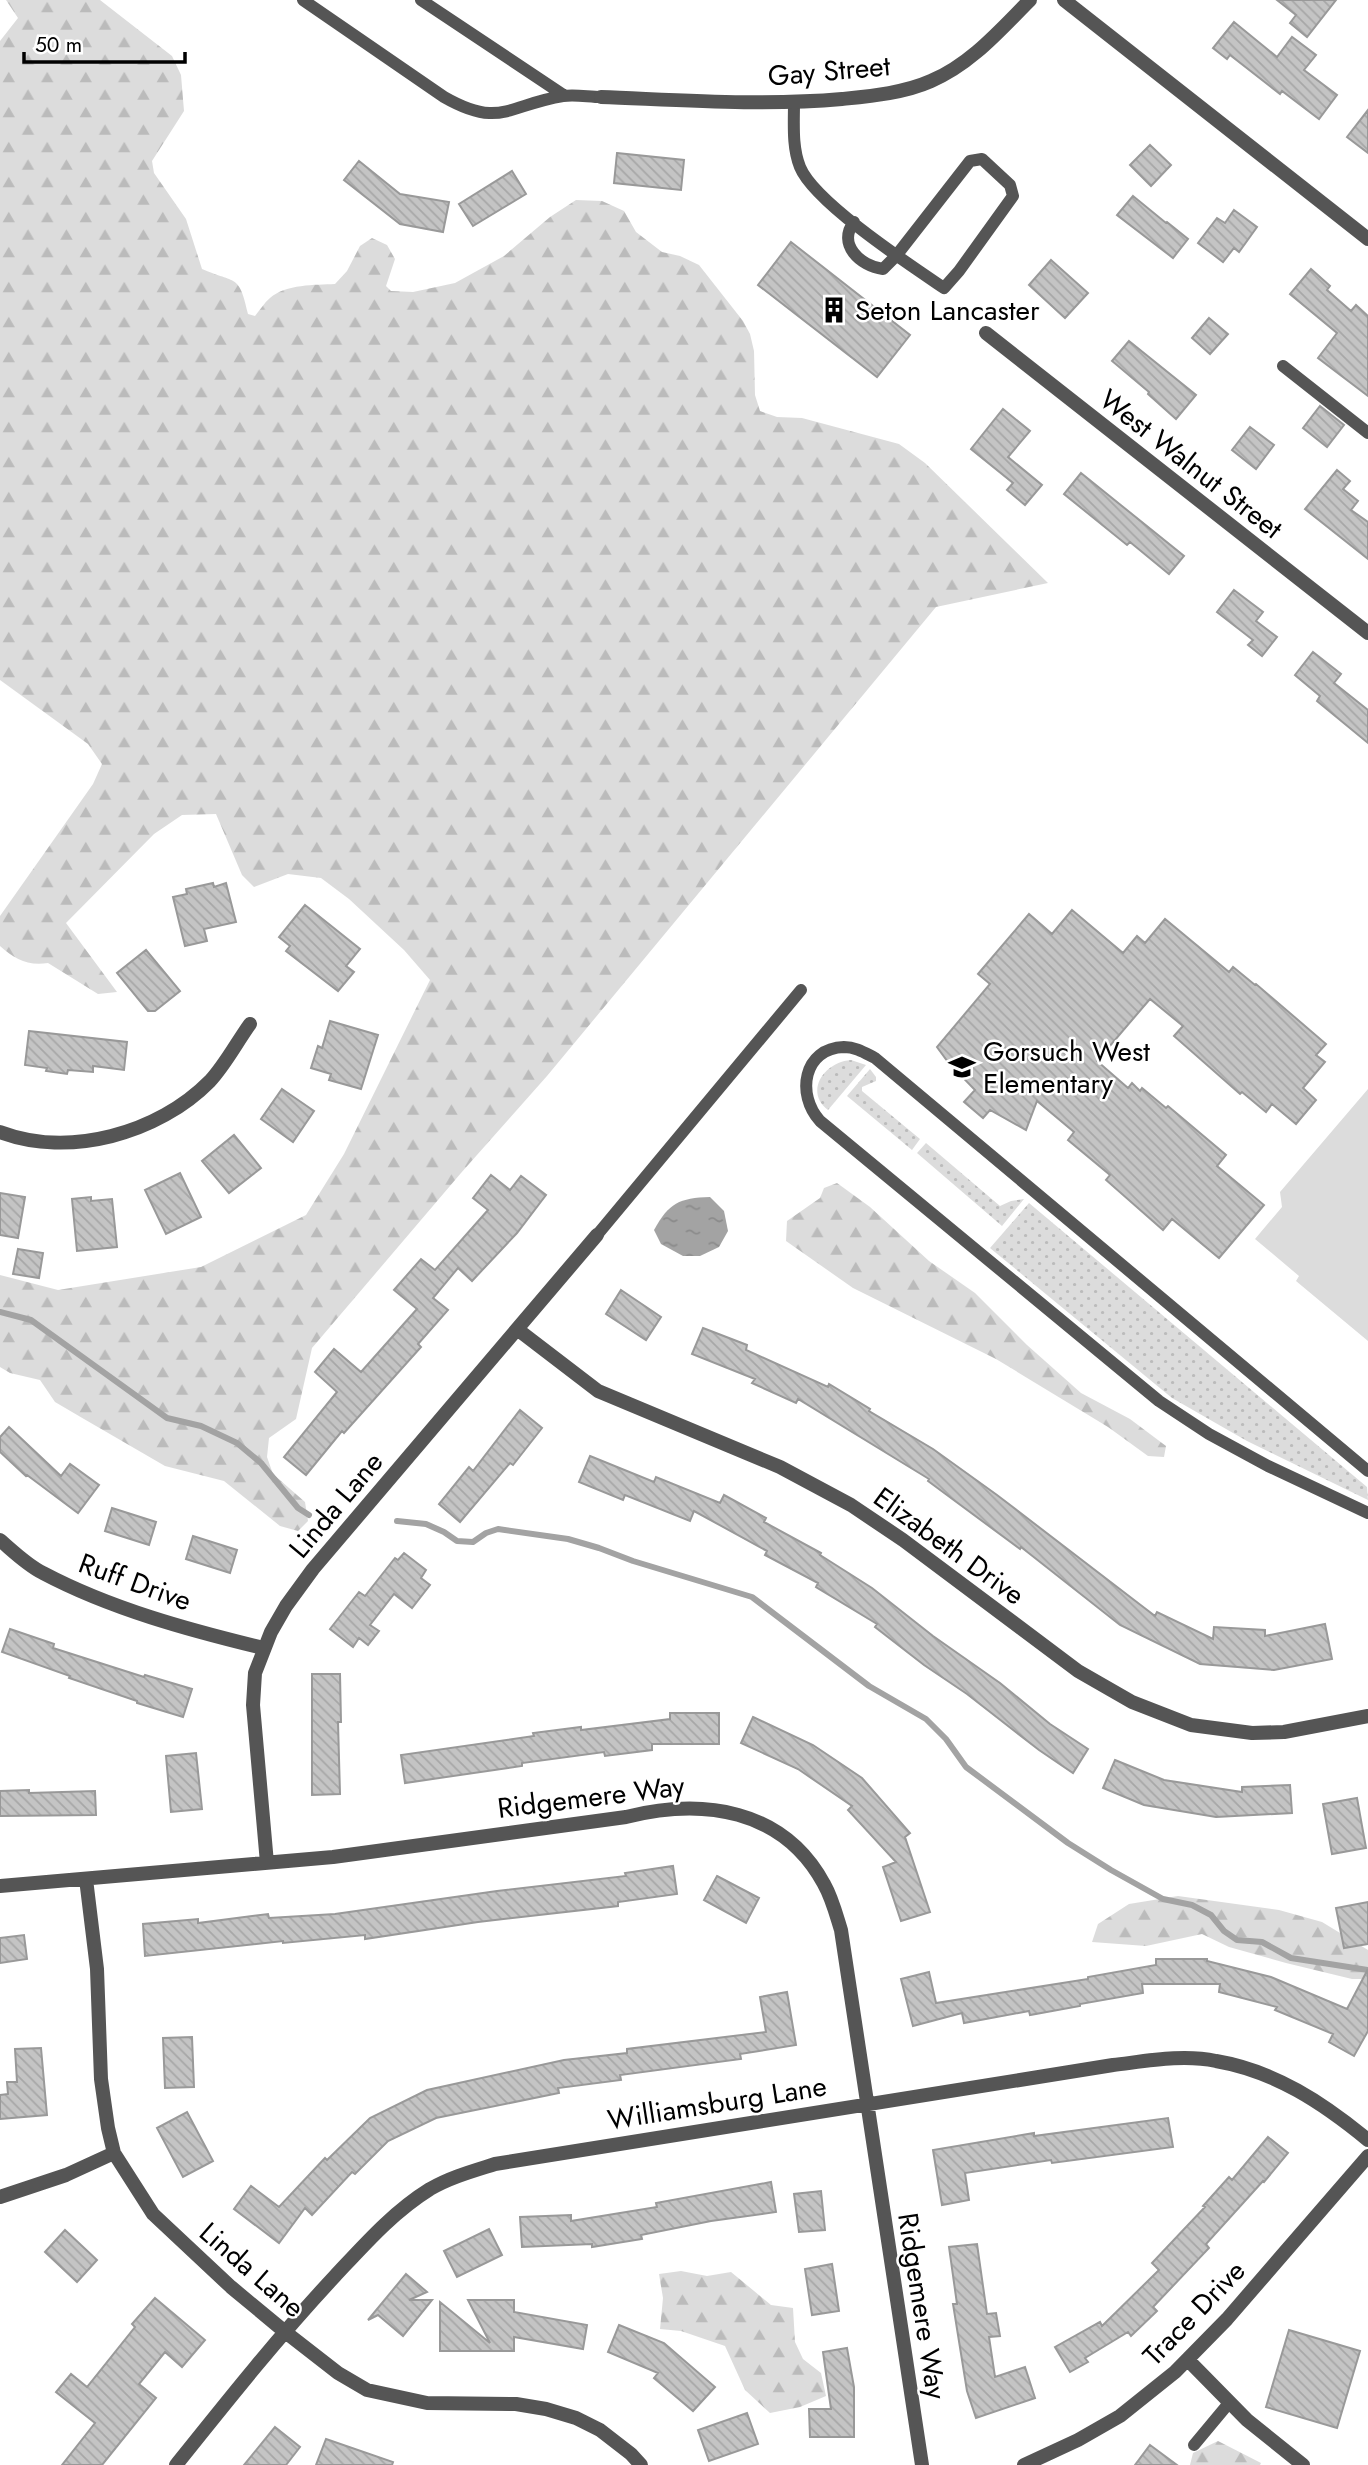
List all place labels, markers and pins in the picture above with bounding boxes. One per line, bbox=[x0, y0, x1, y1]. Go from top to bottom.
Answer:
place label: Seton Lancaster bbox=[855, 290, 1040, 331]
building icon: Seton Lancaster bbox=[819, 295, 849, 325]
place label: Gorsuch West Elementary bbox=[983, 1031, 1150, 1104]
school or university icon: Gorsuch West Elementary bbox=[947, 1052, 977, 1082]

